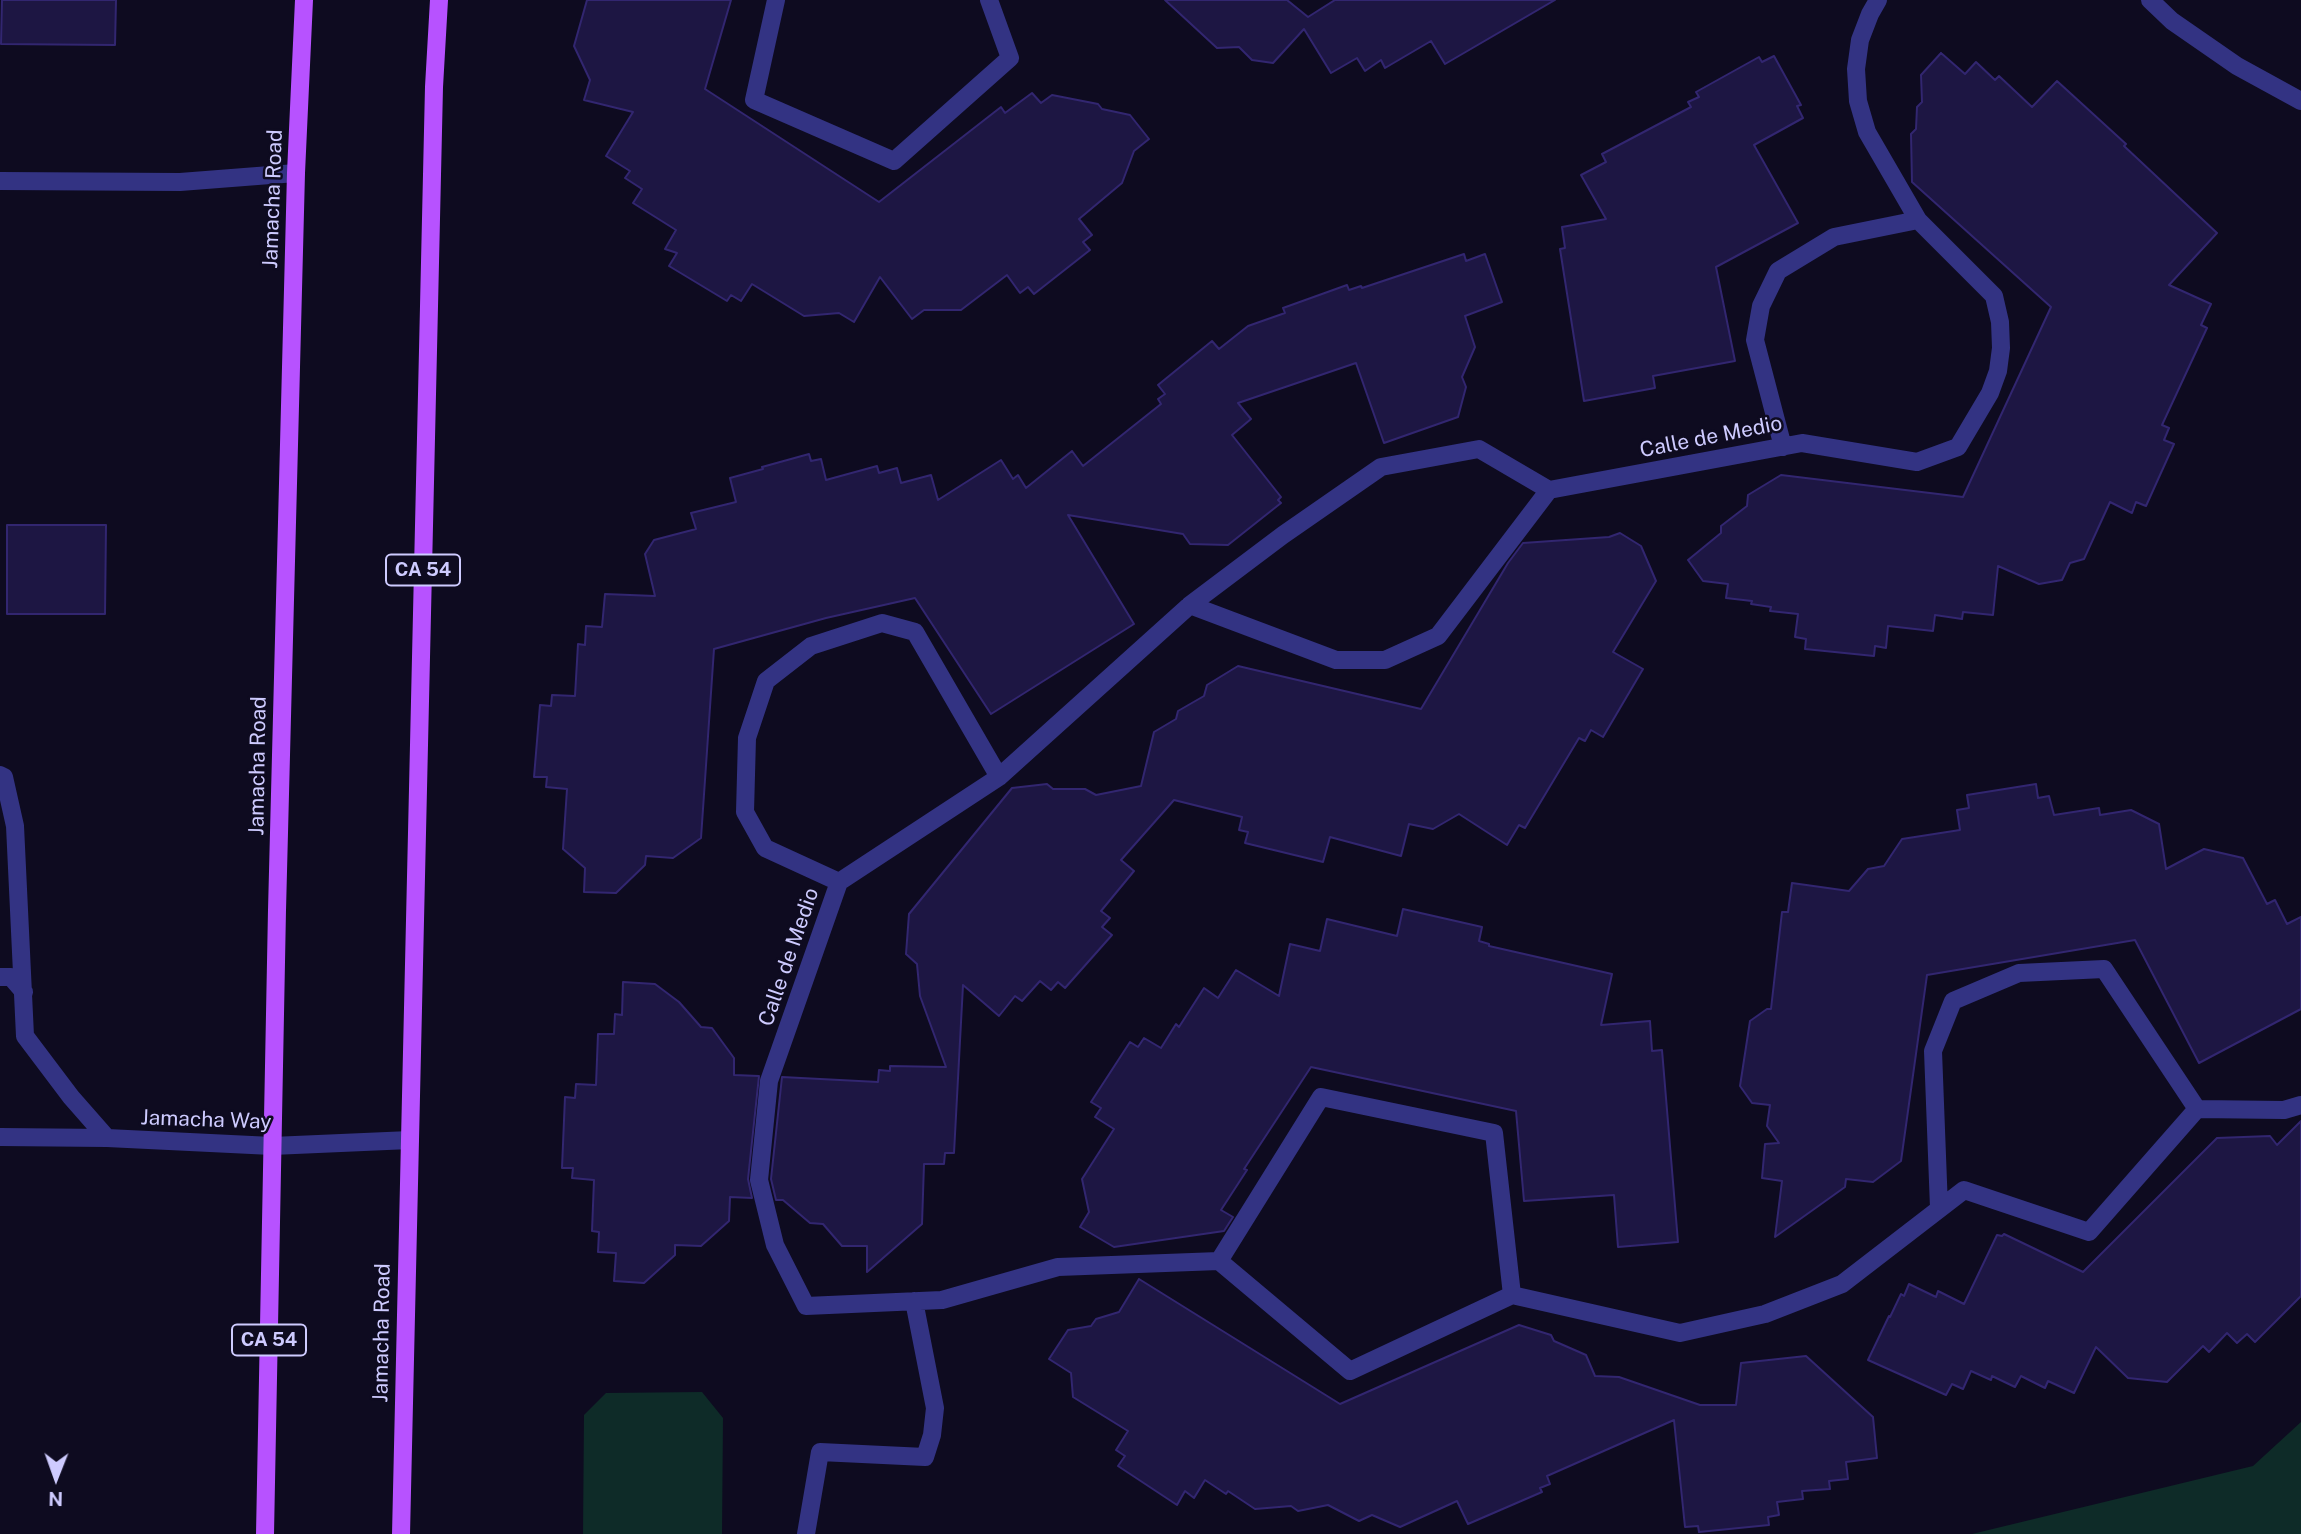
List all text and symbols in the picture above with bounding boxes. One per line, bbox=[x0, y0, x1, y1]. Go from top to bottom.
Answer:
street label: Jamacha Road bbox=[258, 129, 288, 269]
street label: Calle de Medio bbox=[1638, 411, 1784, 463]
road number: CA 54 bbox=[386, 554, 460, 586]
street label: Jamacha Road bbox=[244, 696, 272, 836]
street label: Calle de Medio bbox=[754, 885, 824, 1029]
street label: Jamacha Way bbox=[140, 1105, 272, 1135]
street label: Jamacha Road bbox=[368, 1263, 396, 1403]
road number: CA 54 bbox=[232, 1324, 306, 1356]
north arrow bbox=[21, 1443, 91, 1513]
text: N bbox=[48, 1488, 63, 1510]

